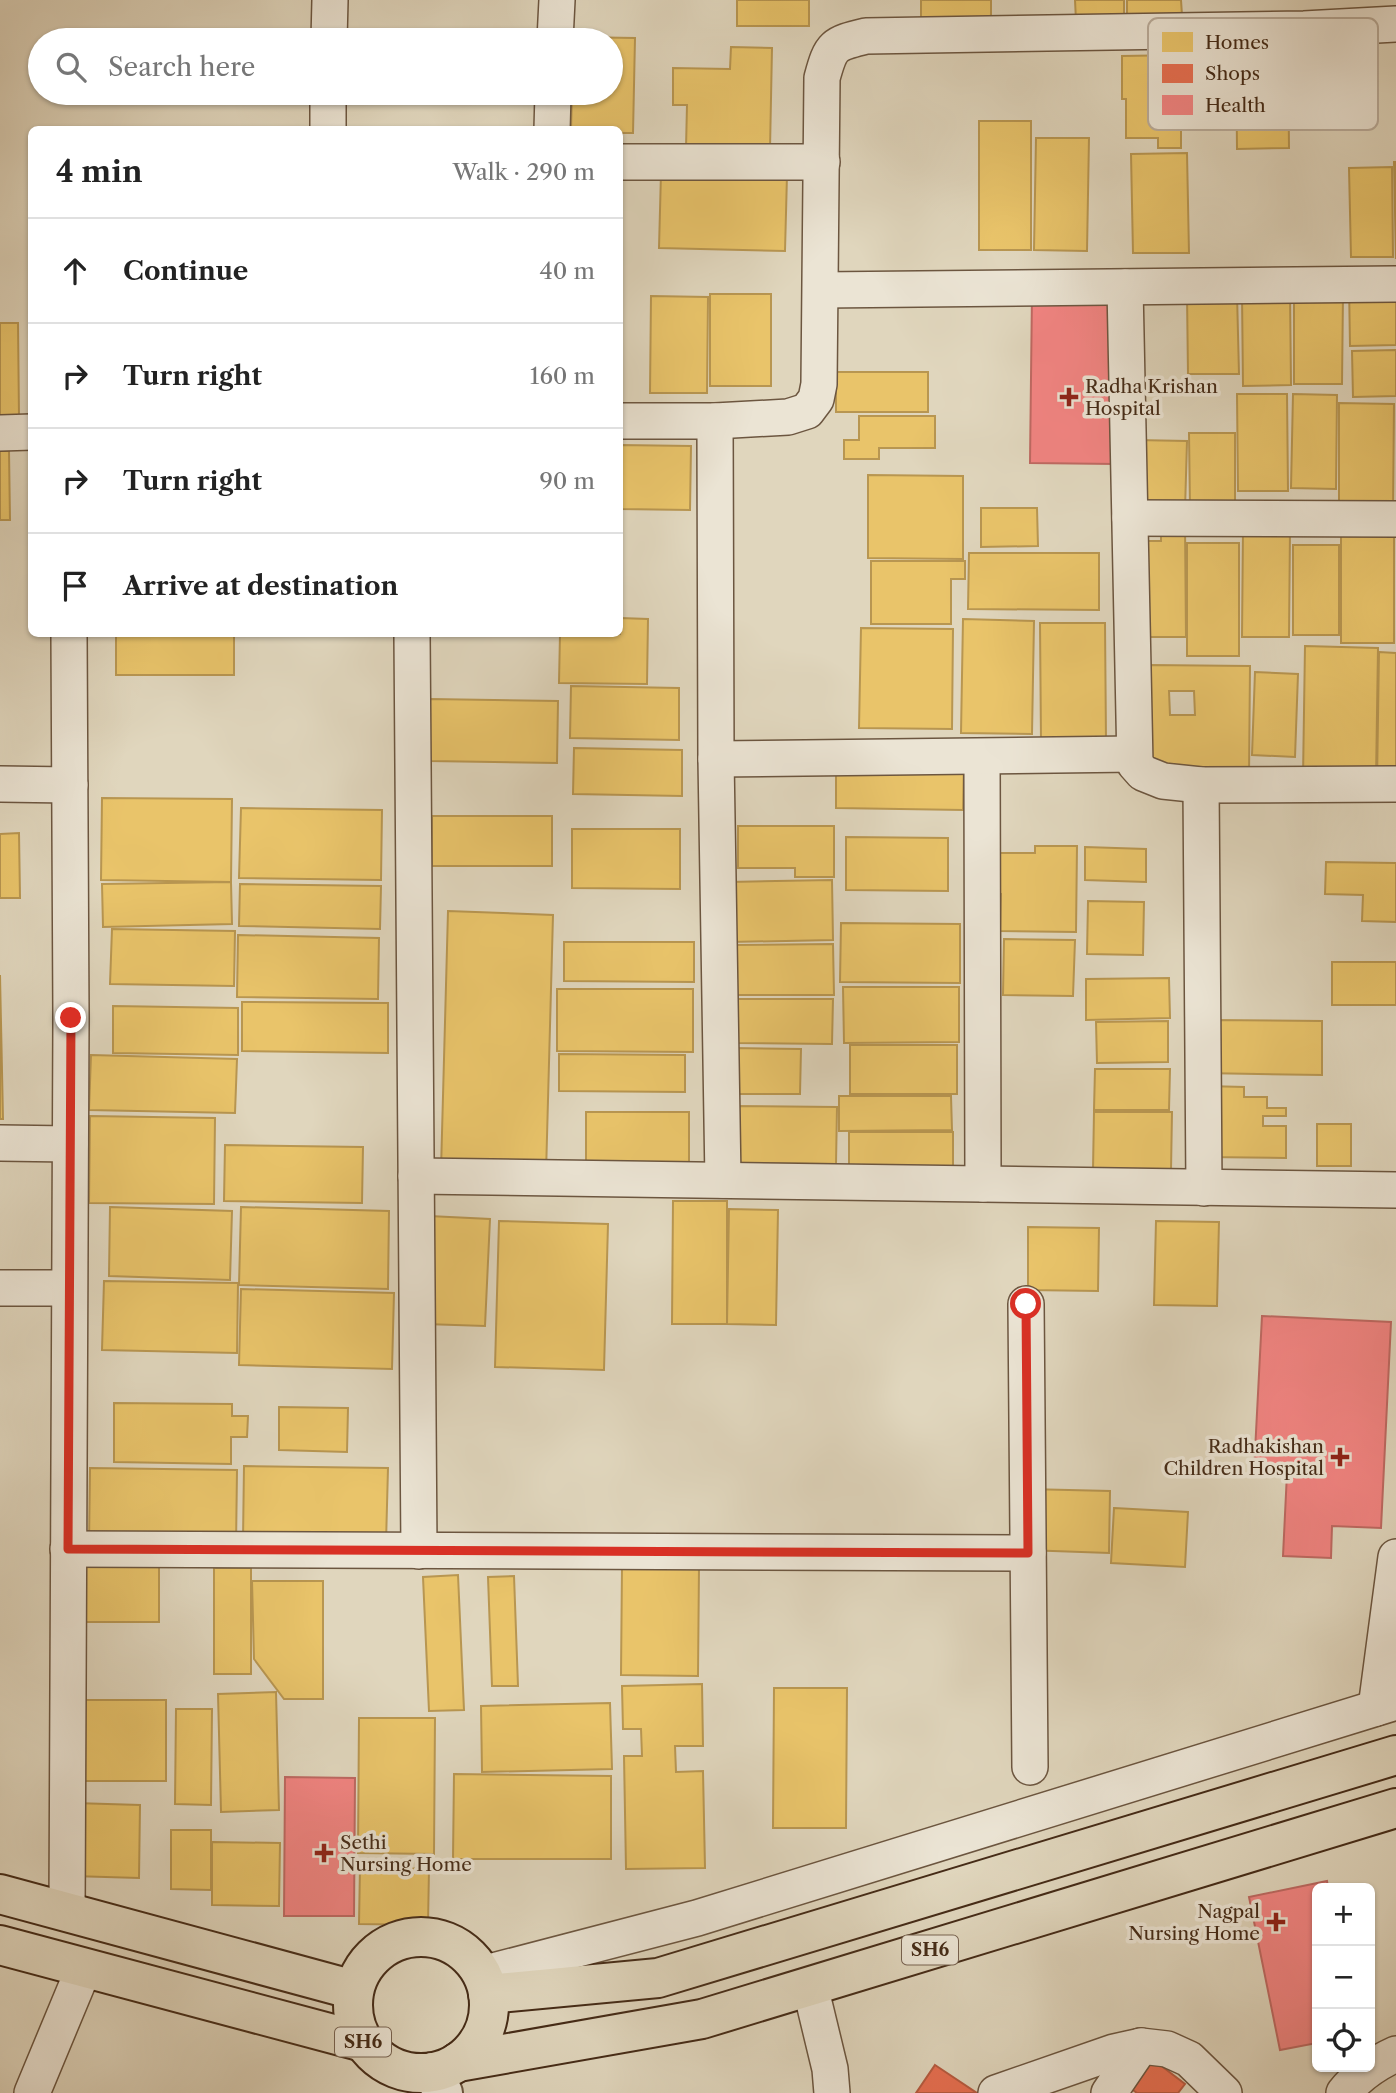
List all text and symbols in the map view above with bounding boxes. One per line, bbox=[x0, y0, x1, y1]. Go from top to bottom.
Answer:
legend bbox=[1148, 18, 1378, 130]
search box bbox=[28, 28, 623, 105]
text: Homes bbox=[1205, 31, 1269, 54]
icon: search bbox=[52, 48, 90, 86]
text: Search here bbox=[108, 51, 255, 83]
text: Shops bbox=[1205, 62, 1260, 85]
text: Health bbox=[1205, 94, 1266, 117]
text: 4 min bbox=[56, 153, 142, 190]
text: Walk · 290 m bbox=[453, 158, 595, 186]
icon: ahead bbox=[56, 252, 94, 290]
text: Continue bbox=[123, 255, 248, 287]
text: 40 m bbox=[540, 257, 595, 285]
icon: right bbox=[56, 357, 94, 395]
text: Turn right bbox=[123, 360, 262, 392]
text: 160 m bbox=[530, 362, 595, 390]
place label: Radha Krishan Hospital bbox=[1085, 375, 1218, 420]
marker: Radha Krishan Hospital bbox=[1059, 387, 1079, 407]
icon: right bbox=[56, 462, 94, 500]
text: Turn right bbox=[123, 465, 262, 497]
text: 90 m bbox=[539, 467, 595, 495]
icon: arrive bbox=[56, 567, 94, 605]
text: Arrive at destination bbox=[123, 570, 398, 602]
route end bbox=[55, 1002, 86, 1033]
route start bbox=[1010, 1288, 1041, 1319]
place label: Radhakishan Children Hospital bbox=[1163, 1435, 1324, 1480]
marker: Radhakishan Children Hospital bbox=[1330, 1447, 1350, 1467]
place label: Sethi Nursing Home bbox=[340, 1831, 472, 1876]
marker: Sethi Nursing Home bbox=[314, 1843, 334, 1863]
map controls bbox=[1312, 1883, 1375, 2072]
button: + bbox=[1312, 1883, 1375, 1946]
place label: Nagpal Nursing Home bbox=[1128, 1900, 1260, 1945]
marker: Nagpal Nursing Home bbox=[1266, 1912, 1286, 1932]
road number: SH6 bbox=[902, 1936, 958, 1964]
button: − bbox=[1312, 1946, 1375, 2009]
button: locate bbox=[1312, 2009, 1375, 2072]
road number: SH6 bbox=[335, 2028, 391, 2056]

